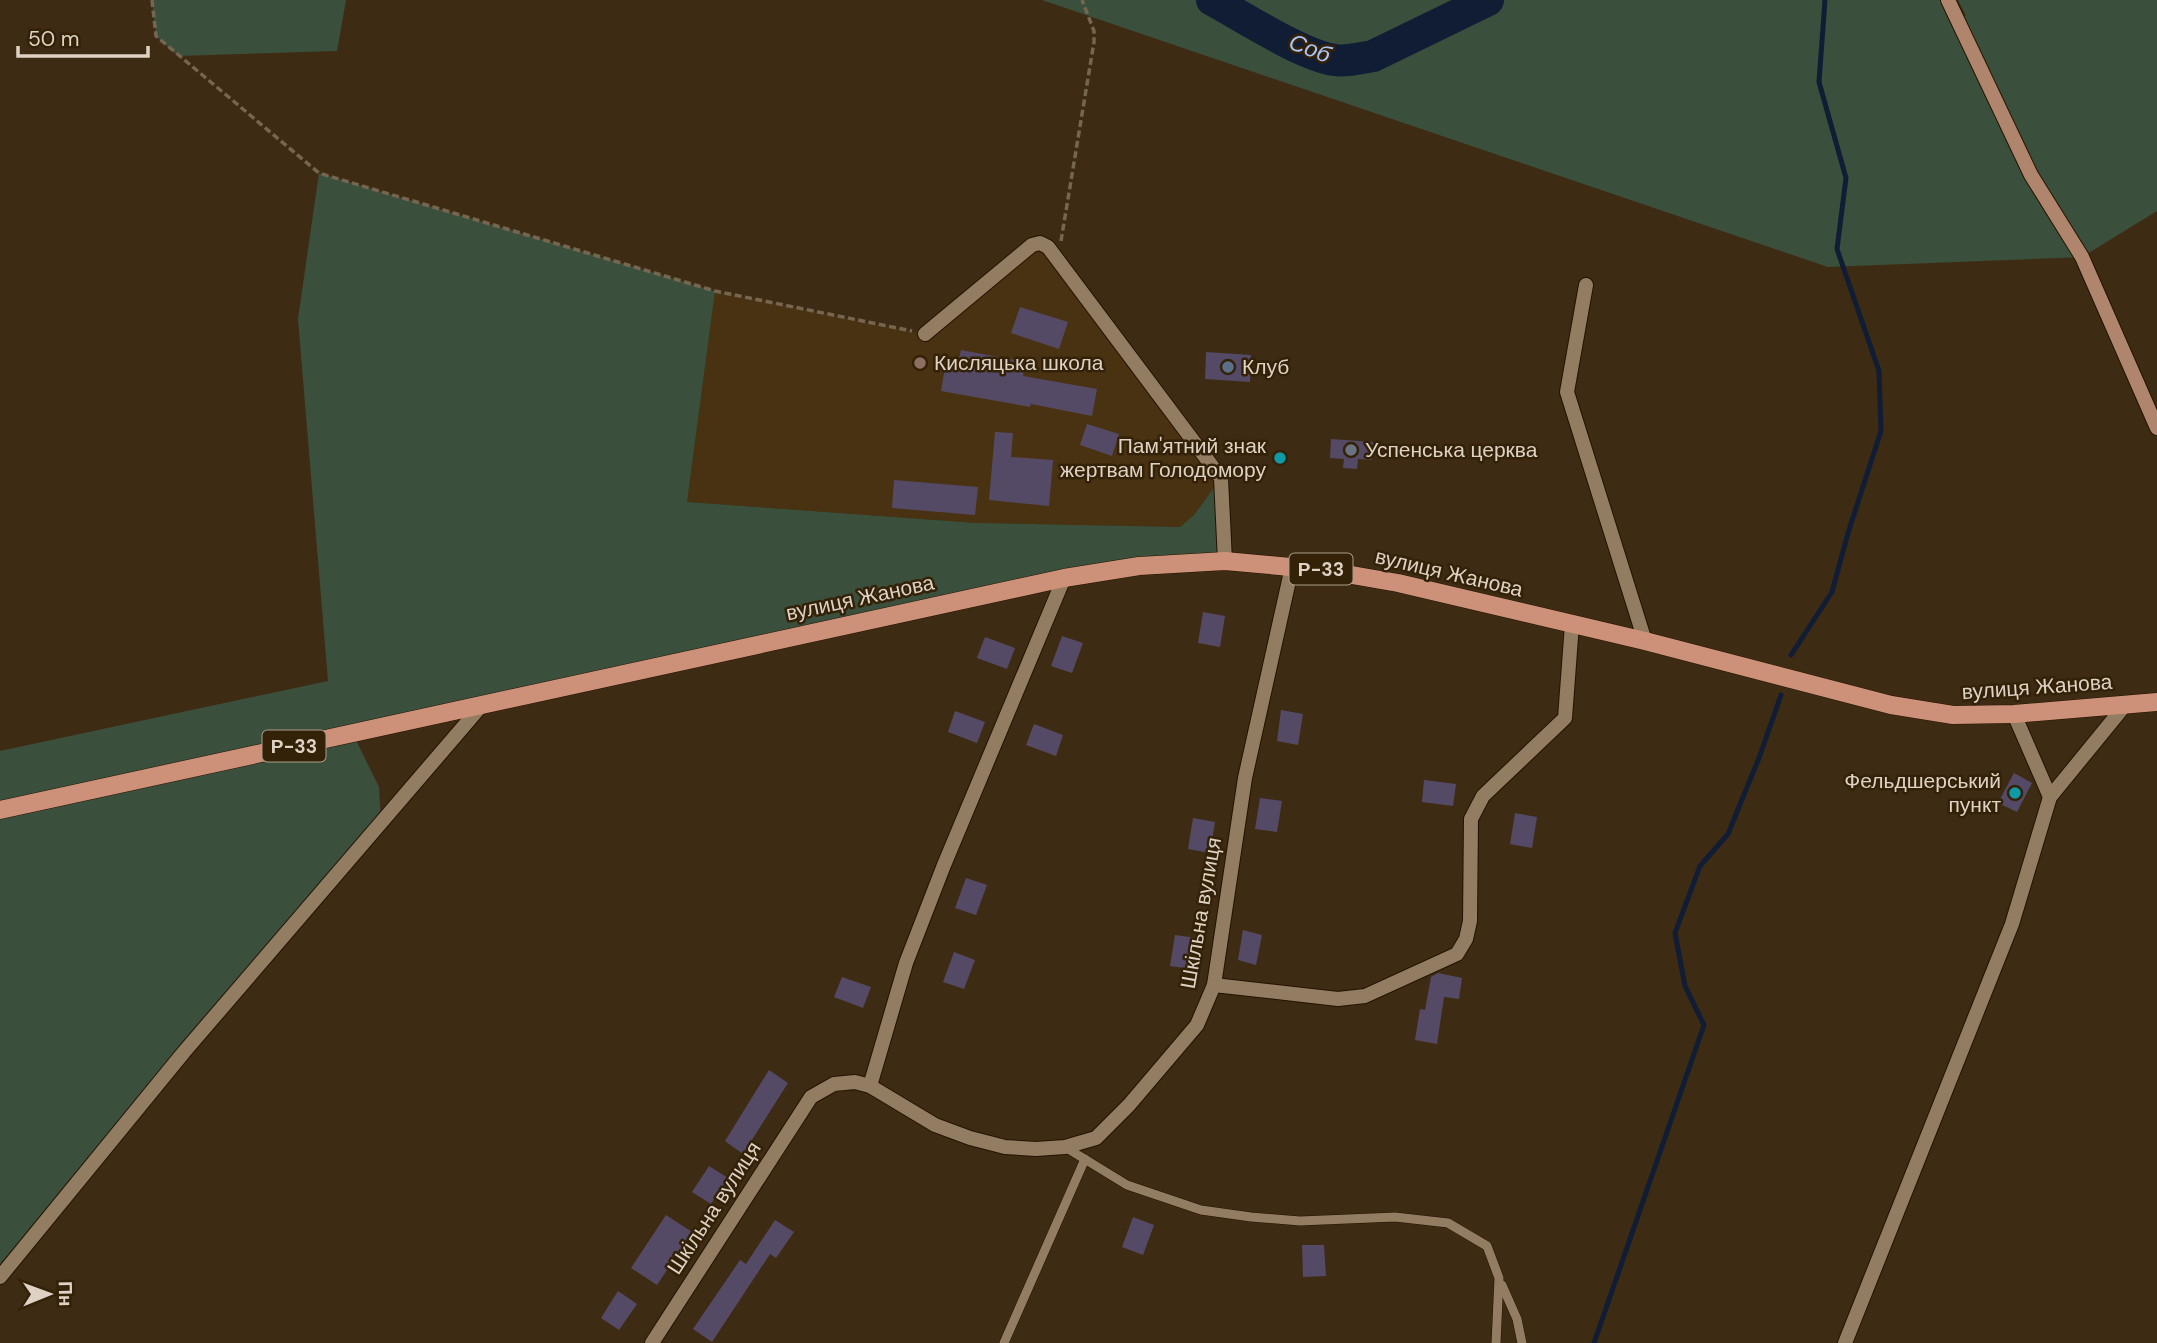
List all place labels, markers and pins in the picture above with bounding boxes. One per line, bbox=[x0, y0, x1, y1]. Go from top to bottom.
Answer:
place label: Кисляцька школа bbox=[934, 349, 1104, 377]
place label: Клуб bbox=[1242, 353, 1289, 381]
marker: Кисляцька школа bbox=[912, 355, 928, 371]
marker: Клуб bbox=[1220, 359, 1236, 375]
place label: Пам'ятний знак жертвам Голодомору bbox=[1060, 432, 1267, 484]
place label: Успенська церква bbox=[1365, 436, 1538, 464]
marker: Успенська церква bbox=[1343, 442, 1359, 458]
marker: Пам'ятний знак жертвам Голодомору bbox=[1272, 450, 1288, 466]
place label: Фельдшерський пункт bbox=[1844, 767, 2001, 819]
marker: Фельдшерський пункт bbox=[2007, 785, 2023, 801]

